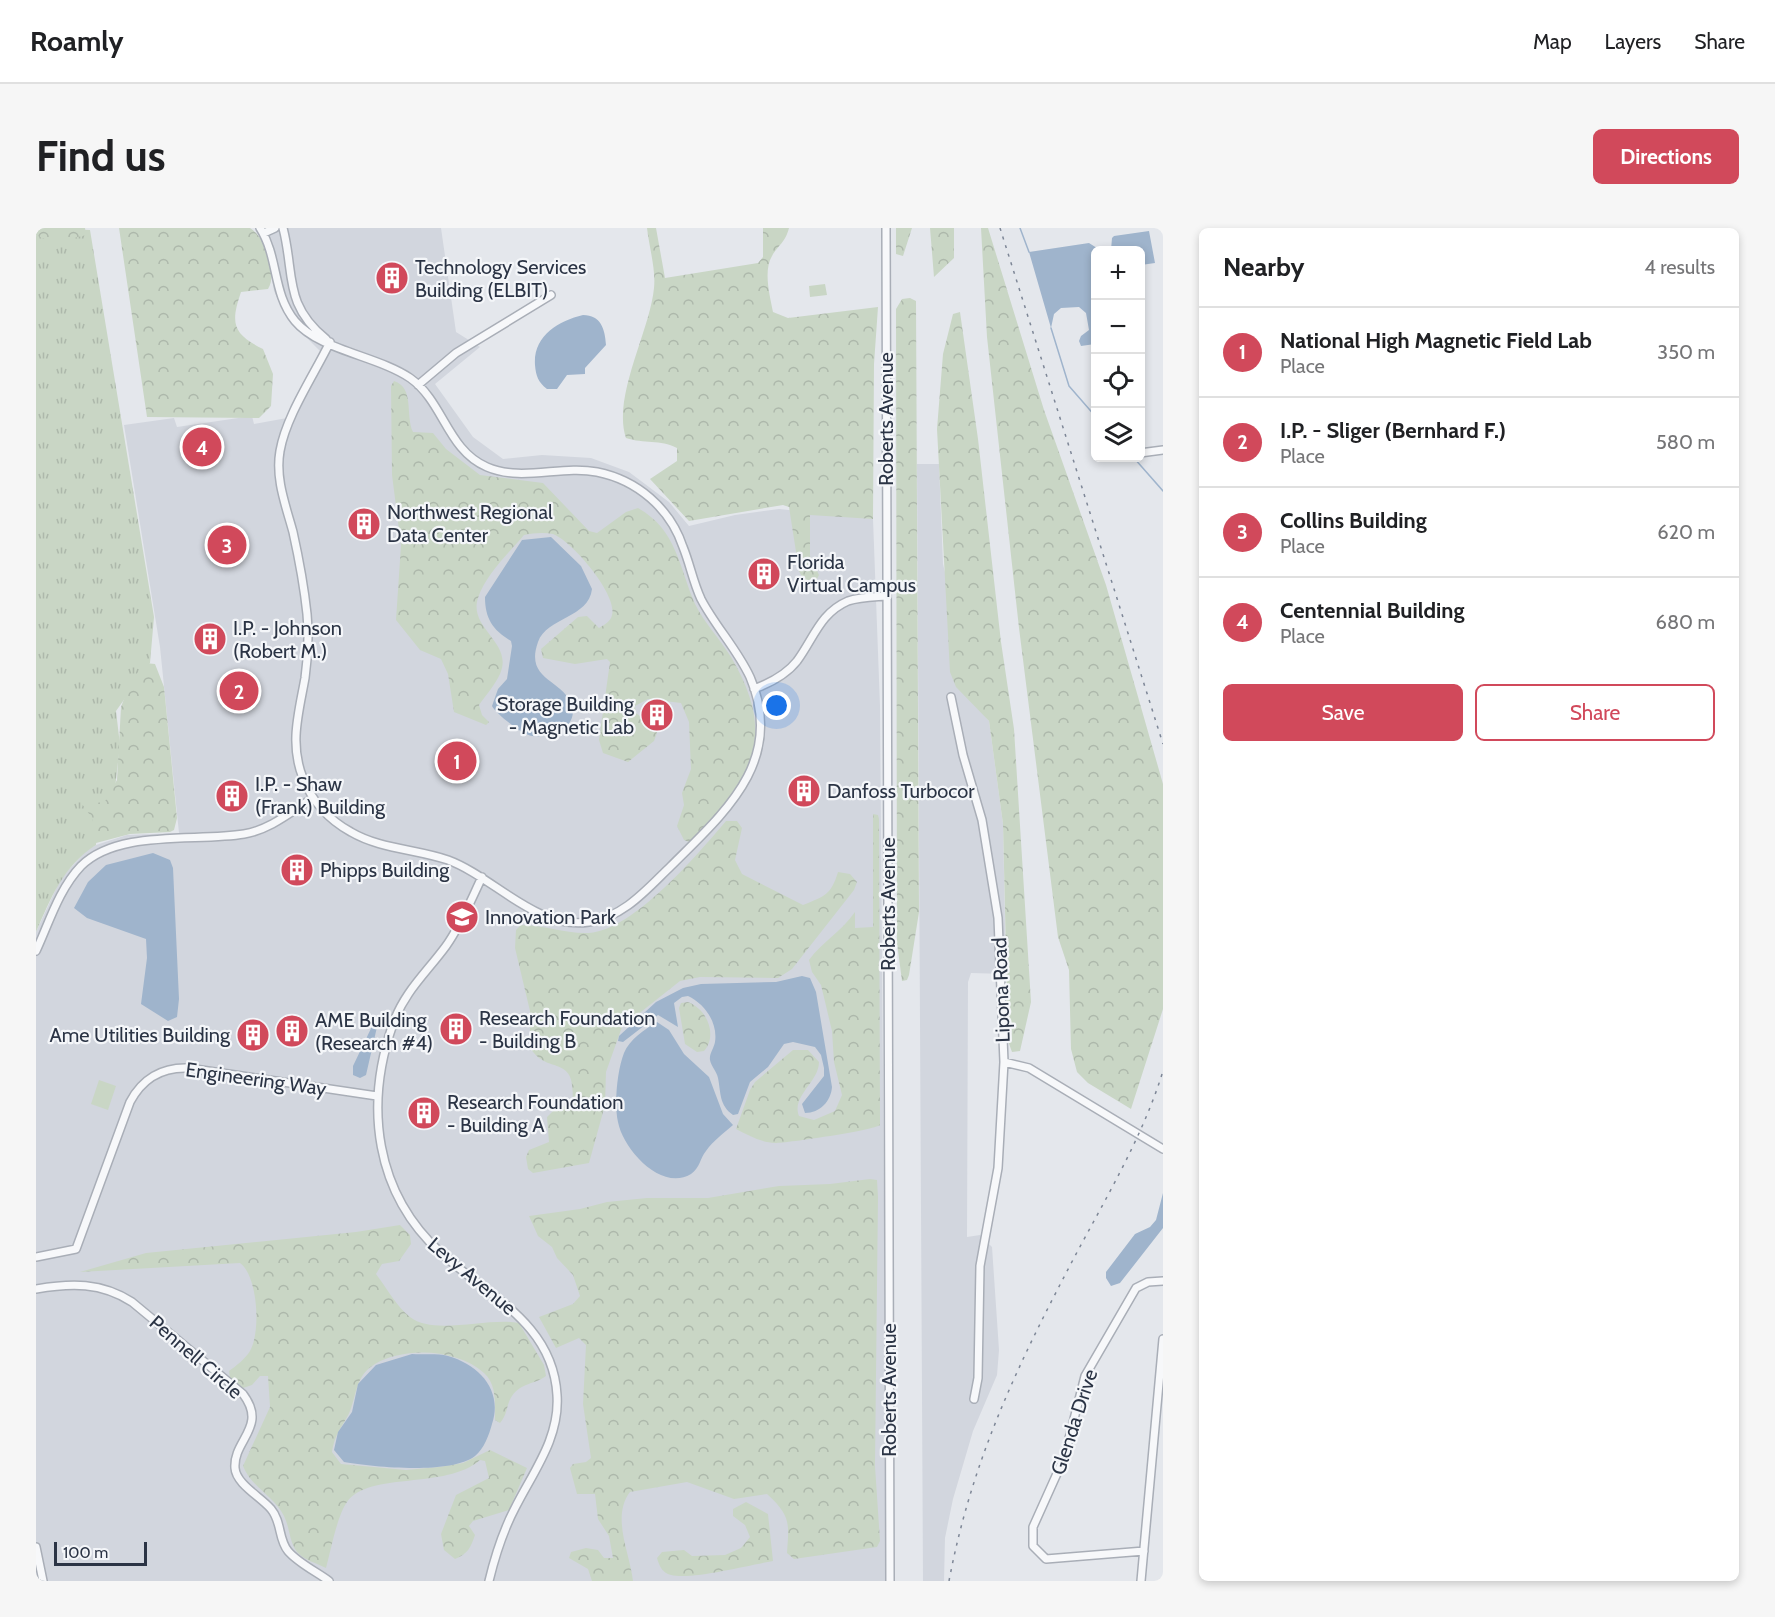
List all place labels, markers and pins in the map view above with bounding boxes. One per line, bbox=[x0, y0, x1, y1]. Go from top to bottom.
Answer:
place label: Technology Services Building (ELBIT) bbox=[415, 255, 586, 302]
building icon: Technology Services Building (ELBIT) bbox=[374, 260, 410, 296]
pin: 4 bbox=[182, 424, 222, 470]
place label: Northwest Regional Data Center bbox=[387, 500, 553, 547]
building icon: Northwest Regional Data Center bbox=[346, 506, 382, 542]
pin: 3 bbox=[208, 522, 246, 568]
place label: Florida Virtual Campus bbox=[787, 550, 916, 597]
building icon: Florida Virtual Campus bbox=[746, 556, 782, 592]
place label: I.P. - Johnson (Robert M.) bbox=[233, 616, 342, 663]
building icon: I.P. - Johnson (Robert M.) bbox=[192, 621, 228, 657]
pin: 2 bbox=[220, 668, 258, 714]
place label: Storage Building - Magnetic Lab bbox=[497, 692, 635, 739]
building icon: Storage Building - Magnetic Lab bbox=[639, 697, 675, 733]
pin: 1 bbox=[438, 738, 476, 784]
place label: I.P. - Shaw (Frank) Building bbox=[255, 772, 386, 819]
building icon: Danfoss Turbocor bbox=[786, 773, 822, 809]
building icon: I.P. - Shaw (Frank) Building bbox=[214, 778, 250, 814]
place label: Danfoss Turbocor bbox=[827, 779, 975, 803]
building icon: Phipps Building bbox=[279, 852, 315, 888]
place label: Phipps Building bbox=[320, 858, 450, 882]
school or university icon: Innovation Park bbox=[444, 899, 480, 935]
place label: Innovation Park bbox=[485, 905, 616, 929]
place label: Research Foundation - Building B bbox=[479, 1006, 655, 1053]
place label: AME Building (Research #4) bbox=[315, 1008, 433, 1055]
building icon: Research Foundation - Building B bbox=[438, 1011, 474, 1047]
building icon: AME Building (Research #4) bbox=[274, 1013, 310, 1049]
building icon: Ame Utilities Building bbox=[235, 1017, 271, 1053]
place label: Ame Utilities Building bbox=[49, 1023, 231, 1047]
place label: Research Foundation - Building A bbox=[447, 1090, 623, 1137]
building icon: Research Foundation - Building A bbox=[406, 1095, 442, 1131]

